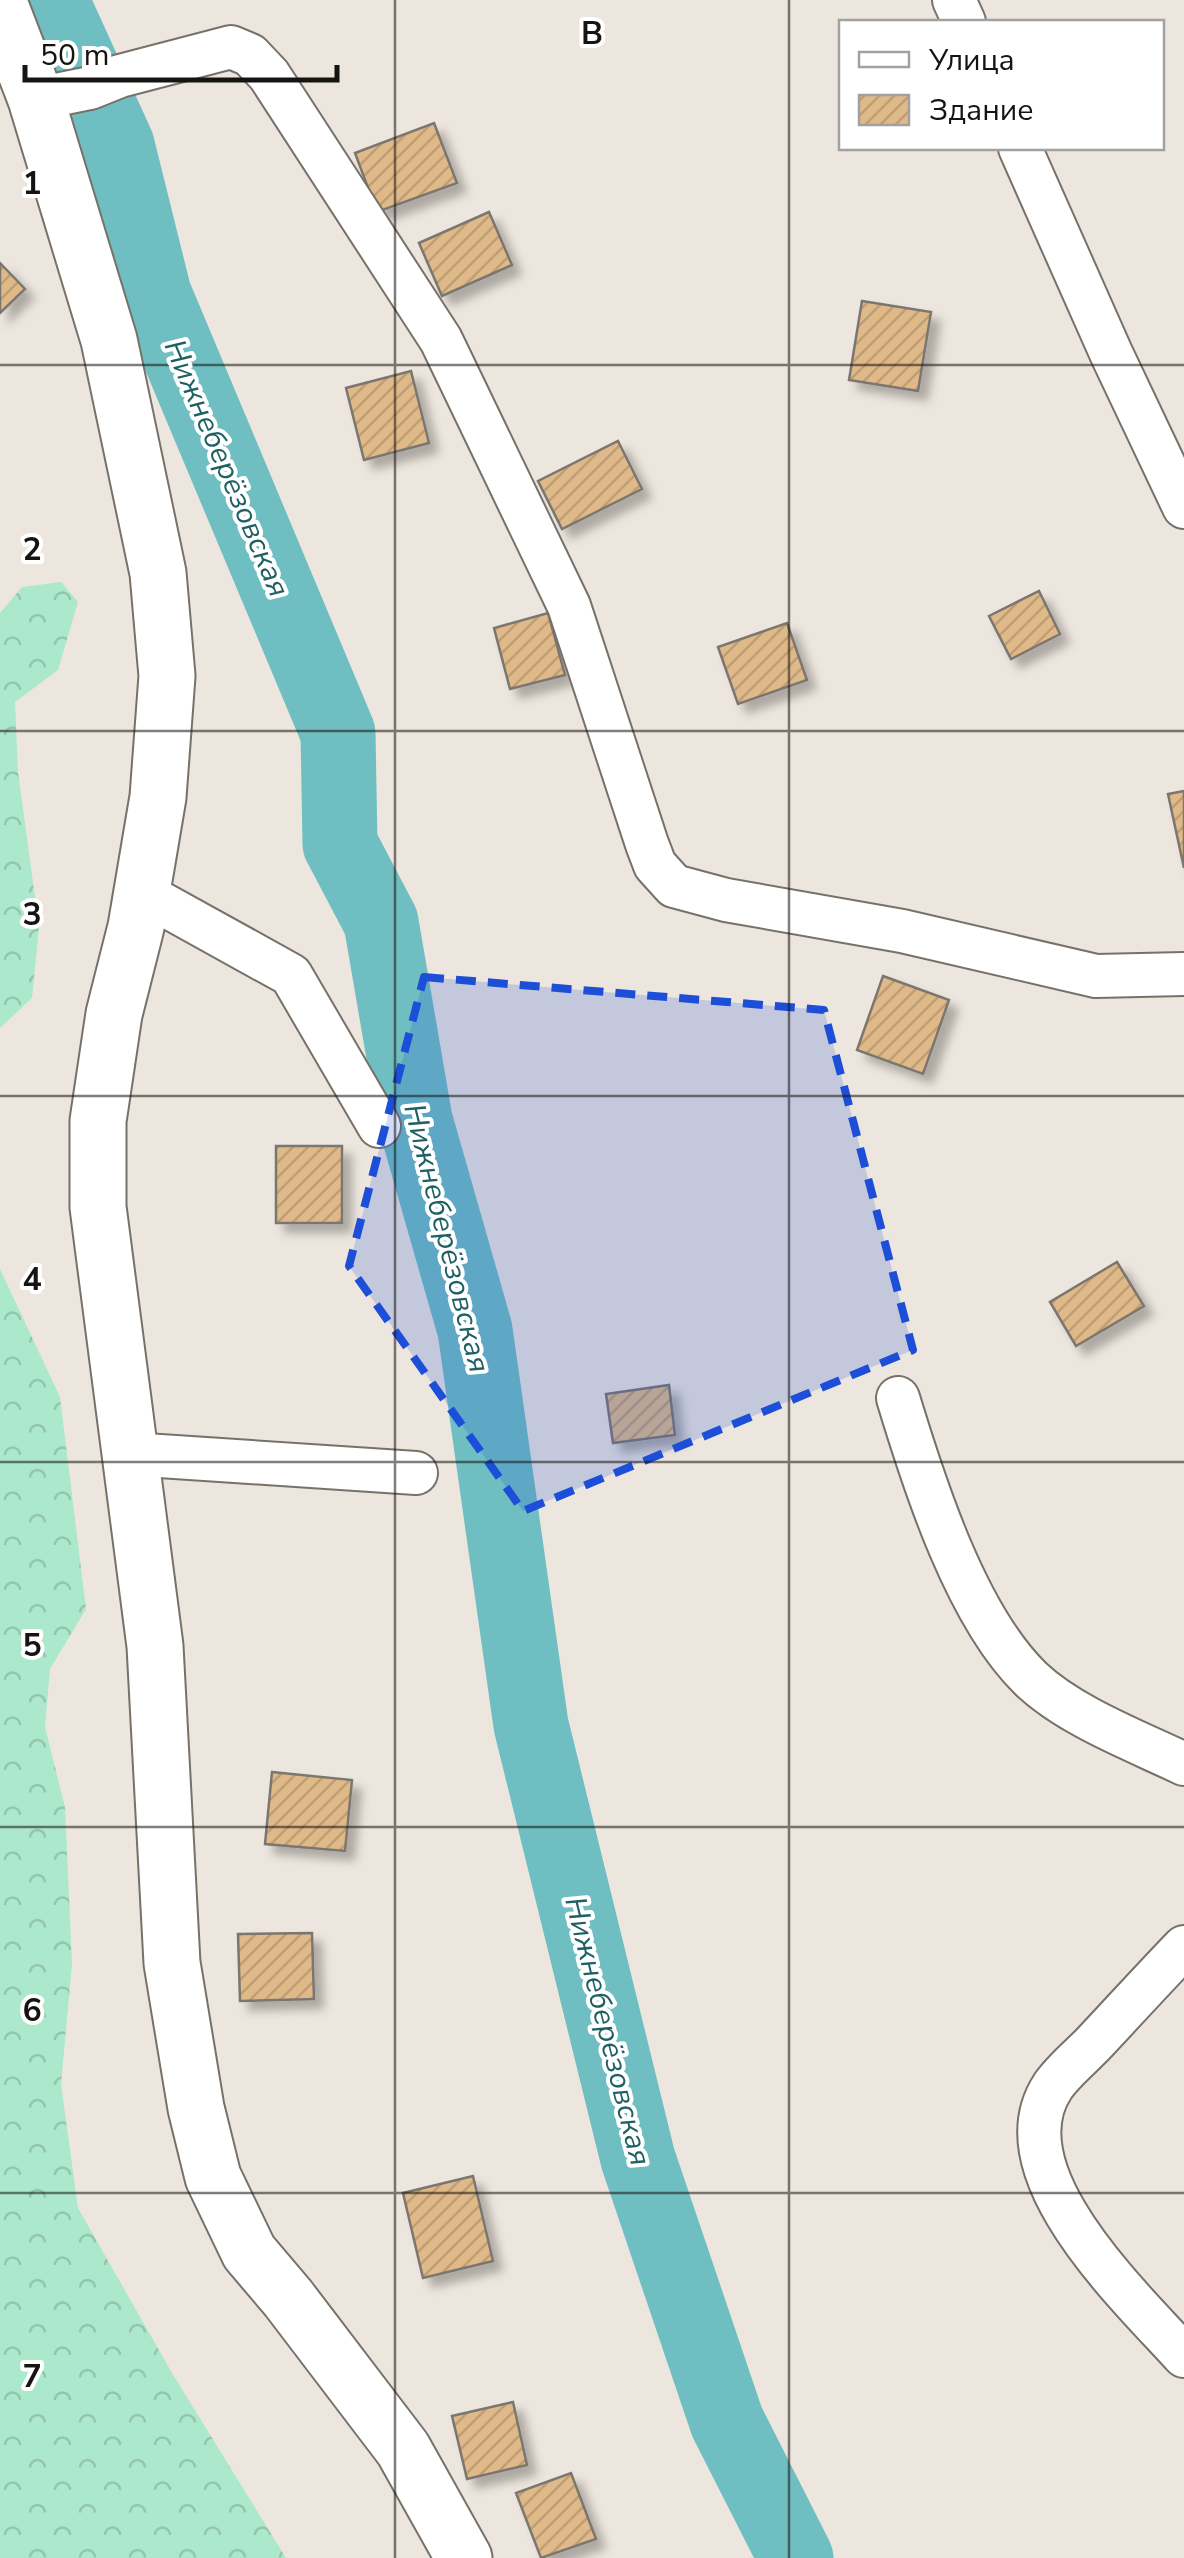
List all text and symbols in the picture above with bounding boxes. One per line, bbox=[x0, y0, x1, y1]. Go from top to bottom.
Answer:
text: B bbox=[581, 12, 603, 55]
scale bar bbox=[25, 20, 338, 82]
legend bbox=[839, 20, 1164, 150]
text: 50 m bbox=[40, 35, 109, 76]
text: Улица bbox=[928, 40, 1015, 81]
text: Здание bbox=[929, 90, 1034, 131]
text: 1 bbox=[22, 162, 42, 205]
water label: Нижнеберёзовская bbox=[154, 333, 299, 603]
text: 2 bbox=[22, 528, 42, 571]
text: 3 bbox=[22, 893, 42, 936]
water label: Нижнеберёзовская bbox=[393, 1099, 500, 1377]
text: 4 bbox=[22, 1258, 42, 1301]
text: 5 bbox=[22, 1624, 42, 1667]
water label: Нижнеберёзовская bbox=[554, 1892, 661, 2170]
text: 6 bbox=[22, 1989, 42, 2032]
text: 7 bbox=[22, 2355, 42, 2398]

